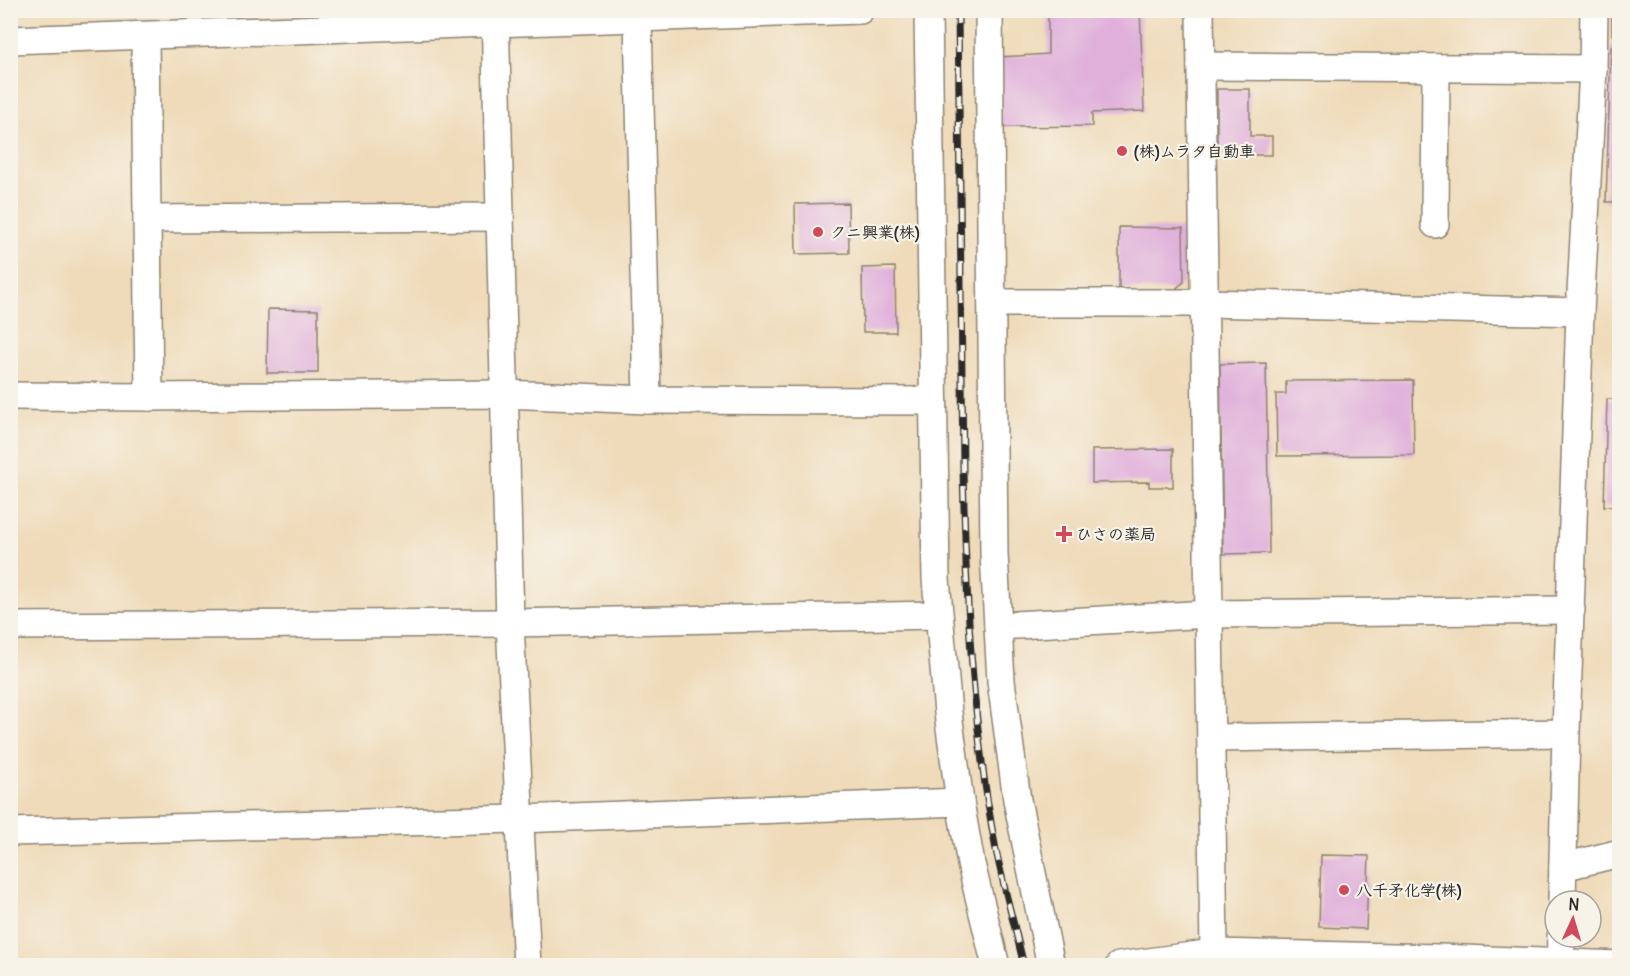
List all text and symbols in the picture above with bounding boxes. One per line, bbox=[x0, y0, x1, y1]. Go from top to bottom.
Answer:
place label: (株)ムラタ自動車 bbox=[1134, 141, 1255, 162]
marker: (株)ムラタ自動車 bbox=[1115, 144, 1129, 158]
place label: クニ興業(株) bbox=[830, 222, 920, 243]
marker: クニ興業(株) bbox=[811, 225, 825, 239]
place label: ひさの薬局 bbox=[1076, 524, 1156, 544]
marker: ひさの薬局 bbox=[1057, 527, 1071, 541]
place label: 八千矛化学(株) bbox=[1356, 880, 1462, 901]
marker: 八千矛化学(株) bbox=[1337, 883, 1351, 897]
north arrow bbox=[1543, 889, 1603, 949]
text: N bbox=[1568, 894, 1580, 914]

